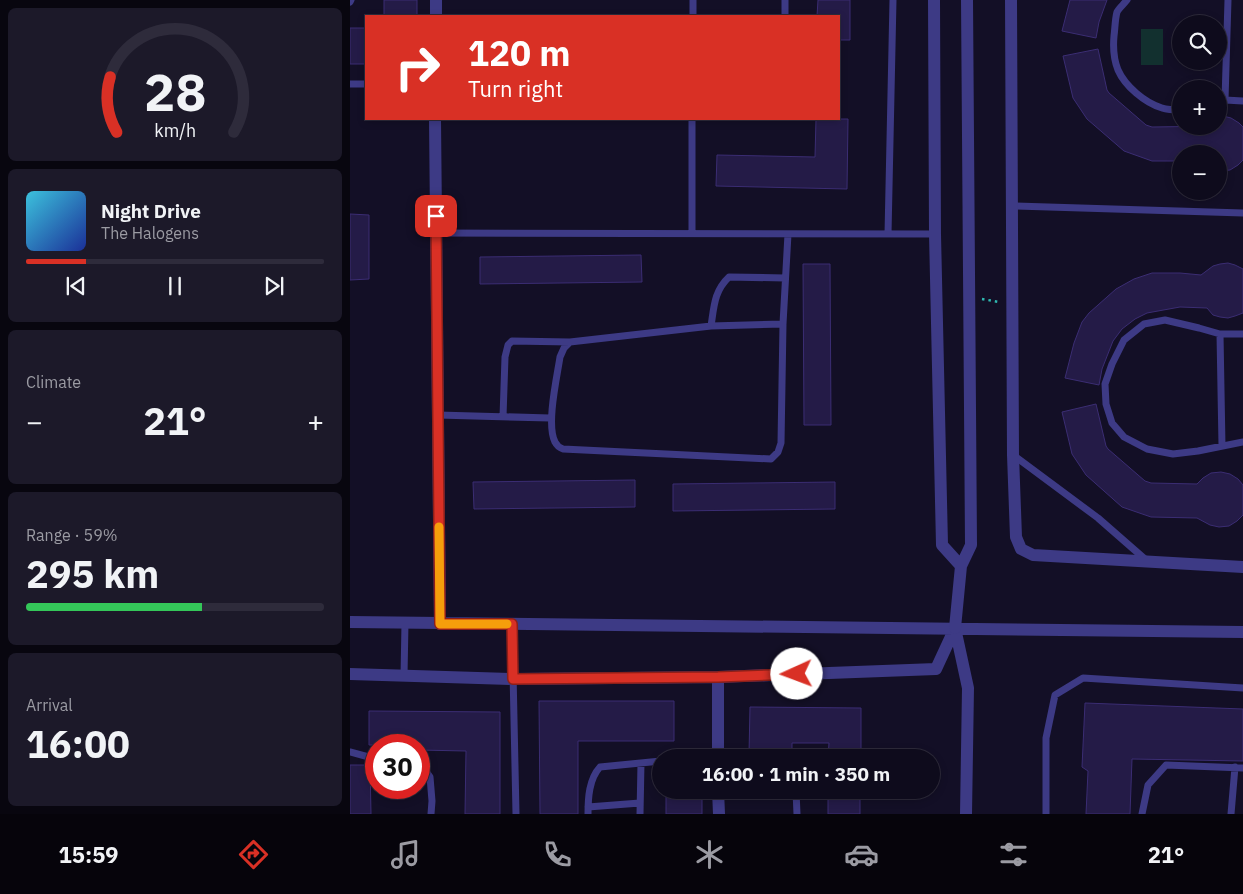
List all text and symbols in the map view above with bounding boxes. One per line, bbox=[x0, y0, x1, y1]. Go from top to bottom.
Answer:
map controls bbox=[1172, 15, 1227, 200]
button: search bbox=[1172, 15, 1227, 70]
text: 120 m bbox=[468, 30, 571, 76]
icon: right bbox=[385, 35, 450, 100]
text: 28 bbox=[144, 58, 206, 125]
text: Turn right bbox=[468, 74, 563, 103]
button: + bbox=[1172, 80, 1227, 135]
text: km/h bbox=[154, 119, 196, 142]
button: − bbox=[1172, 145, 1227, 200]
pin bbox=[415, 195, 457, 237]
text: Night Drive bbox=[101, 199, 201, 223]
icon: arrive bbox=[422, 202, 450, 230]
text: The Halogens bbox=[101, 223, 199, 243]
icon: previous bbox=[62, 272, 90, 300]
icon: pause bbox=[161, 272, 189, 300]
icon: next bbox=[260, 272, 288, 300]
text: Climate bbox=[26, 372, 81, 392]
text: 21° bbox=[143, 396, 207, 445]
text: − bbox=[26, 403, 43, 440]
text: + bbox=[307, 403, 324, 440]
text: Range · 59% bbox=[26, 525, 118, 545]
text: 295 km bbox=[26, 549, 159, 598]
position arrow bbox=[770, 647, 822, 699]
text: Arrival bbox=[26, 695, 73, 715]
text: 16:00 bbox=[26, 719, 130, 768]
speed limit sign: 30 bbox=[365, 734, 430, 799]
text: 16:00 · 1 min · 350 m bbox=[702, 762, 890, 786]
icon: directions bbox=[236, 837, 271, 872]
icon: music bbox=[388, 837, 423, 872]
icon: phone bbox=[540, 837, 575, 872]
icon: climate bbox=[692, 837, 727, 872]
icon: car bbox=[844, 837, 879, 872]
icon: filters bbox=[996, 837, 1031, 872]
text: 15:59 bbox=[59, 840, 119, 869]
text: 21° bbox=[1148, 840, 1184, 869]

